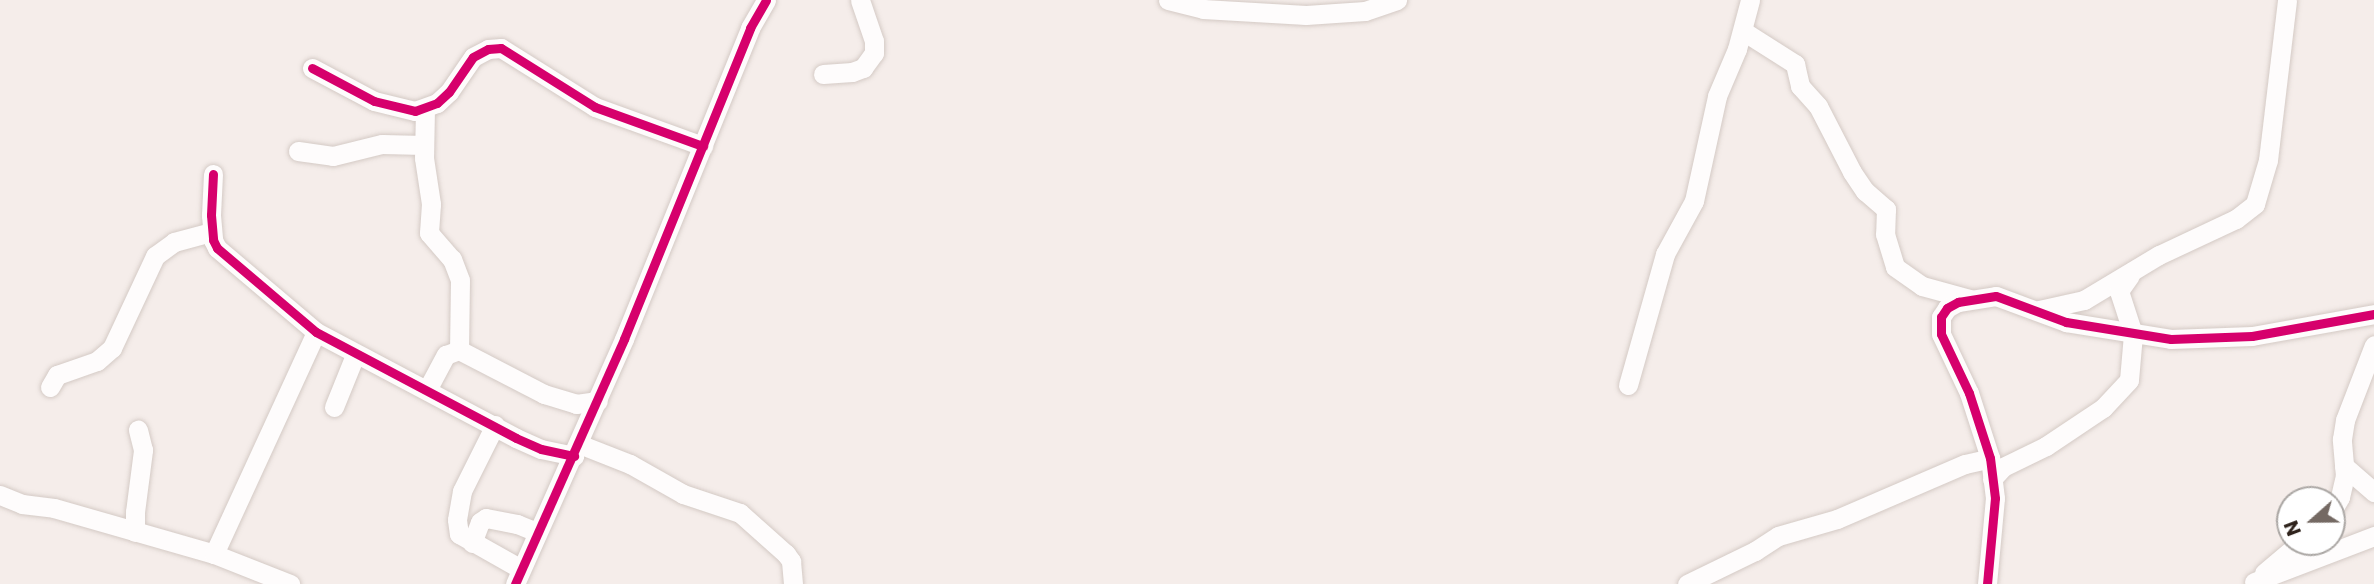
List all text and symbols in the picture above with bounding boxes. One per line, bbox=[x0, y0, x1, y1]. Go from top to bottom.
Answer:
north arrow bbox=[2276, 486, 2346, 556]
text: N bbox=[2278, 516, 2308, 540]

